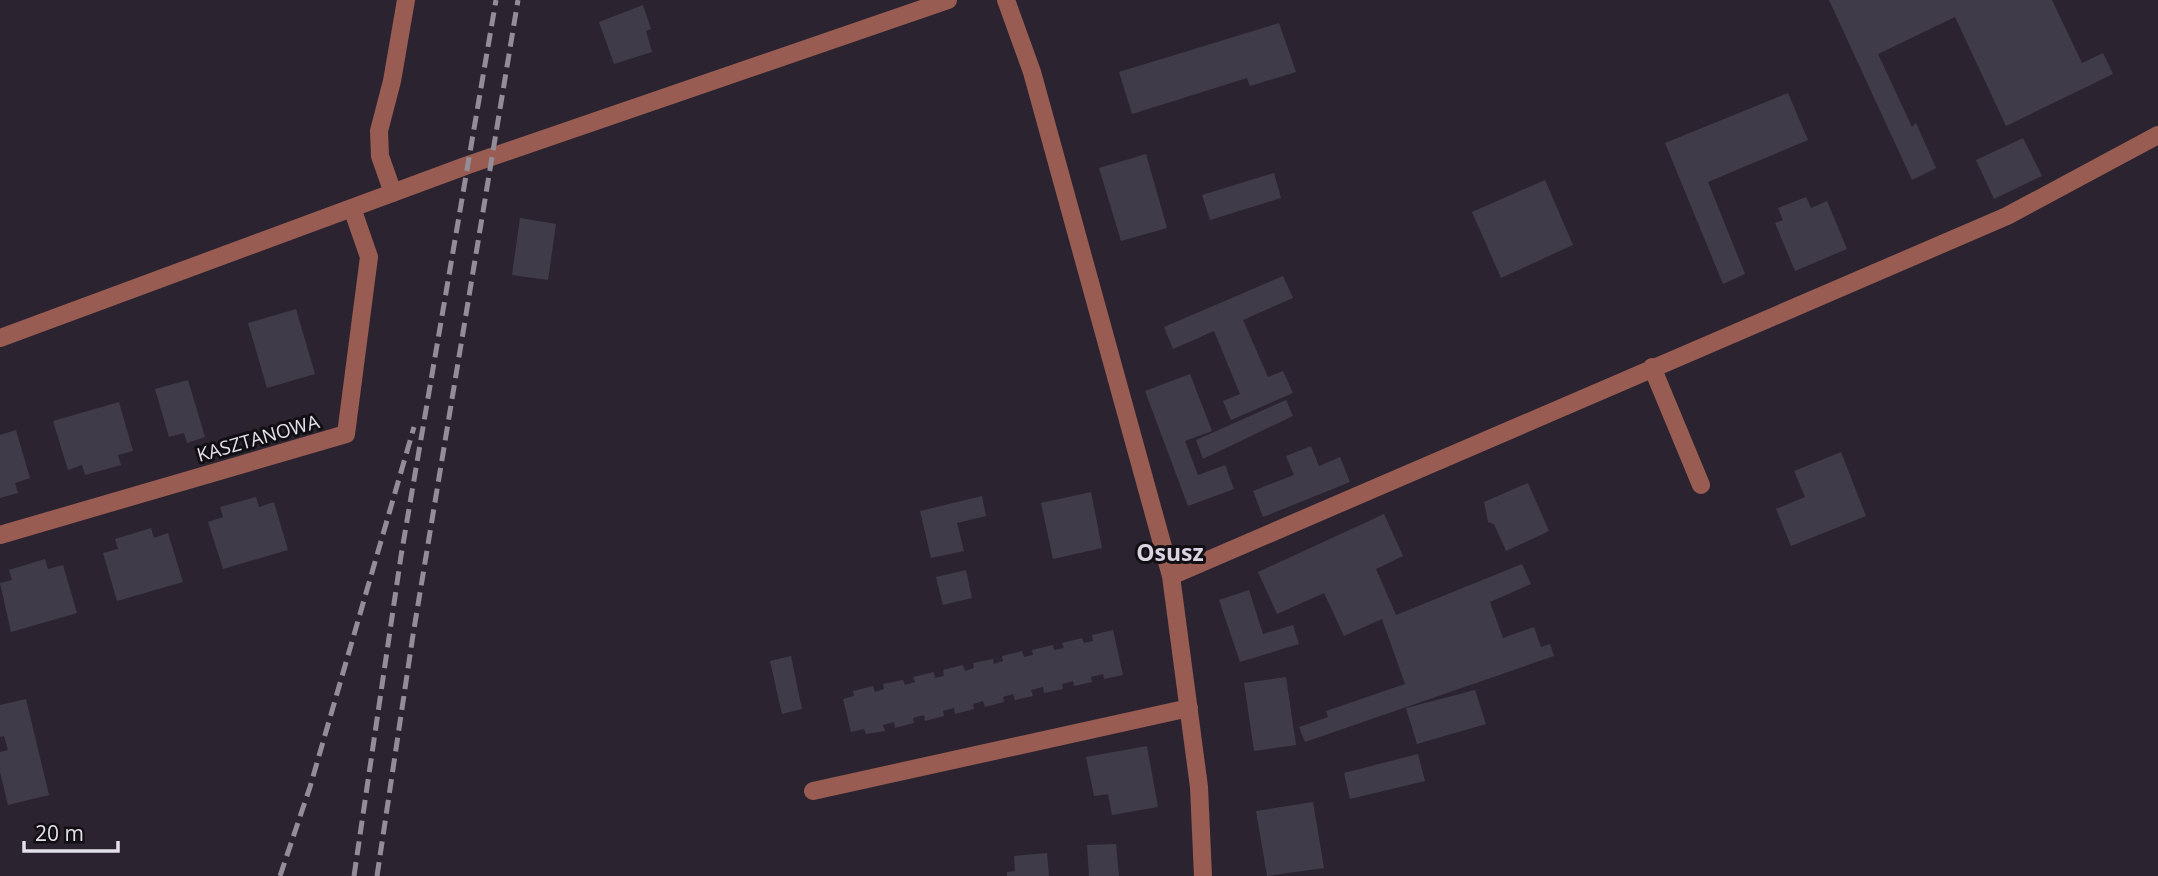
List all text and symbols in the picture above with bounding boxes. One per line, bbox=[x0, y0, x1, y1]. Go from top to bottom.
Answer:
street label: KASZTANOWA bbox=[194, 408, 322, 468]
district label: Osusz bbox=[1136, 536, 1204, 568]
scale bar bbox=[24, 810, 119, 854]
text: 20 m bbox=[35, 819, 84, 847]

